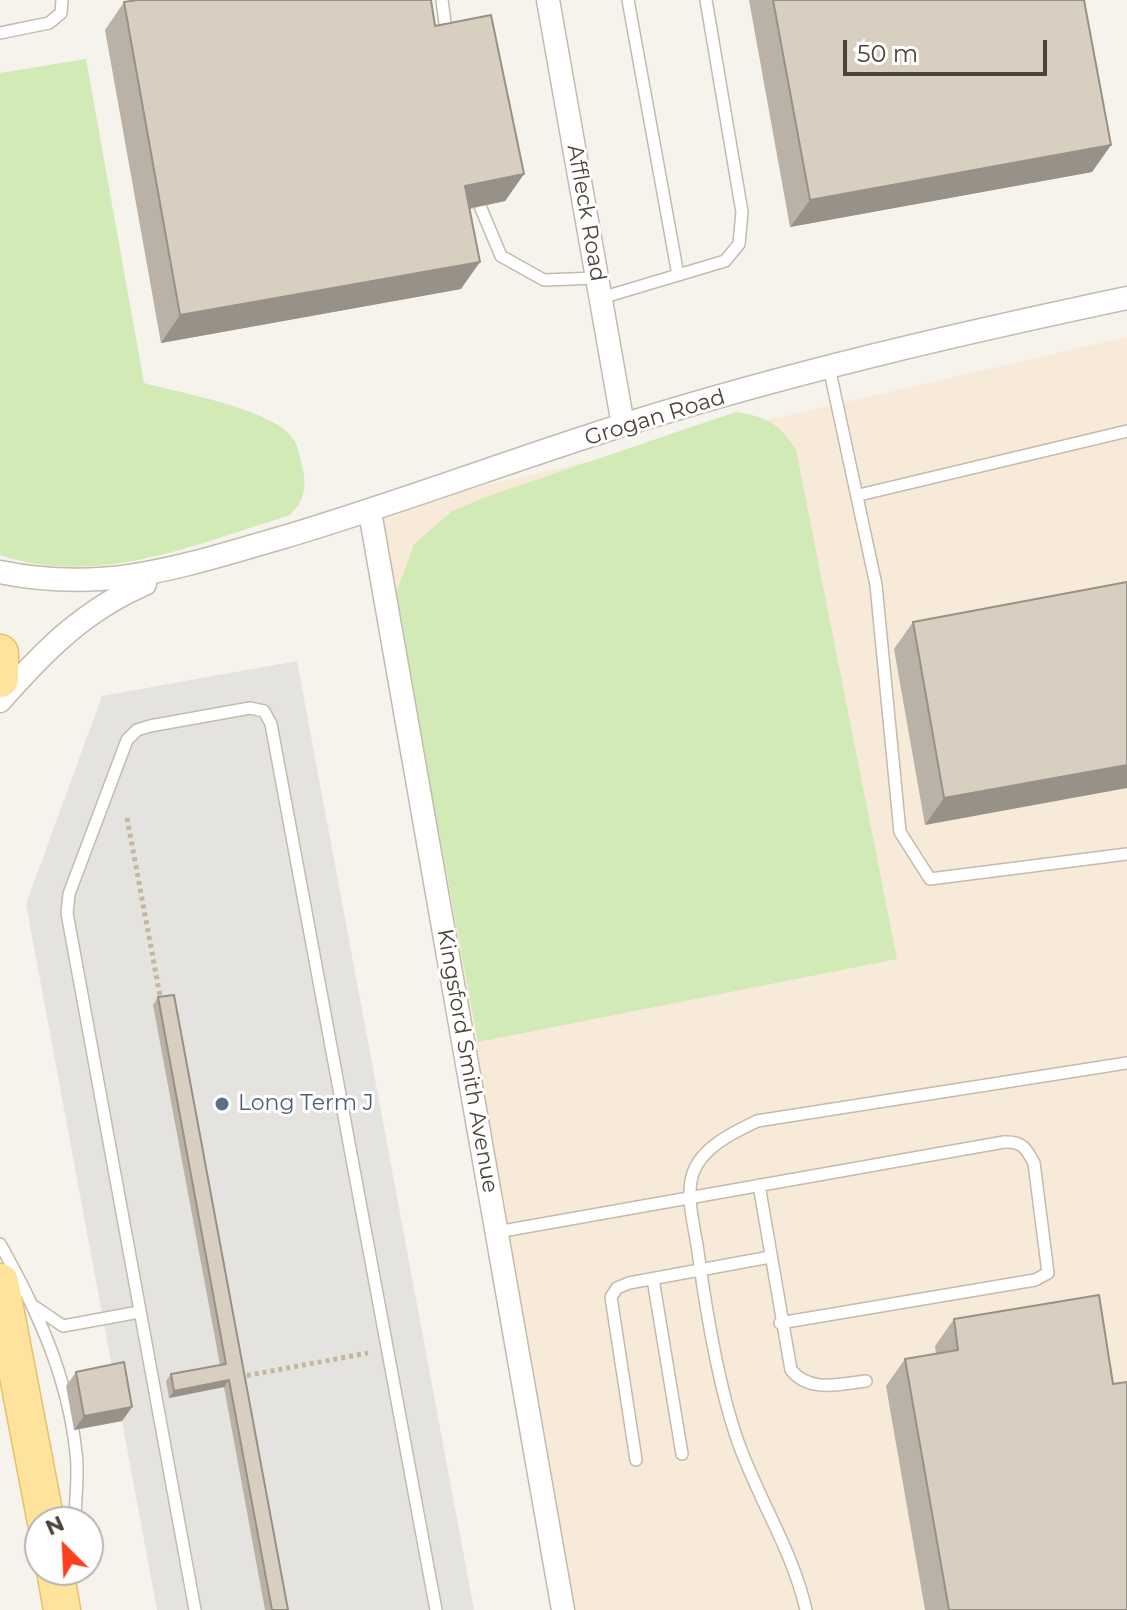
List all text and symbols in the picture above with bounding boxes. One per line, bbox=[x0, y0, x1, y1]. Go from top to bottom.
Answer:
scale bar bbox=[847, 24, 1051, 74]
text: 50 m bbox=[857, 39, 918, 68]
street label: Affleck Road bbox=[561, 142, 611, 284]
street label: Grogan Road bbox=[582, 384, 728, 452]
street label: Kingsford Smith Avenue bbox=[431, 927, 503, 1195]
place label: Long Term J bbox=[238, 1091, 374, 1117]
marker: Long Term J bbox=[213, 1095, 231, 1113]
north arrow bbox=[24, 1506, 104, 1586]
text: N bbox=[41, 1509, 68, 1541]

